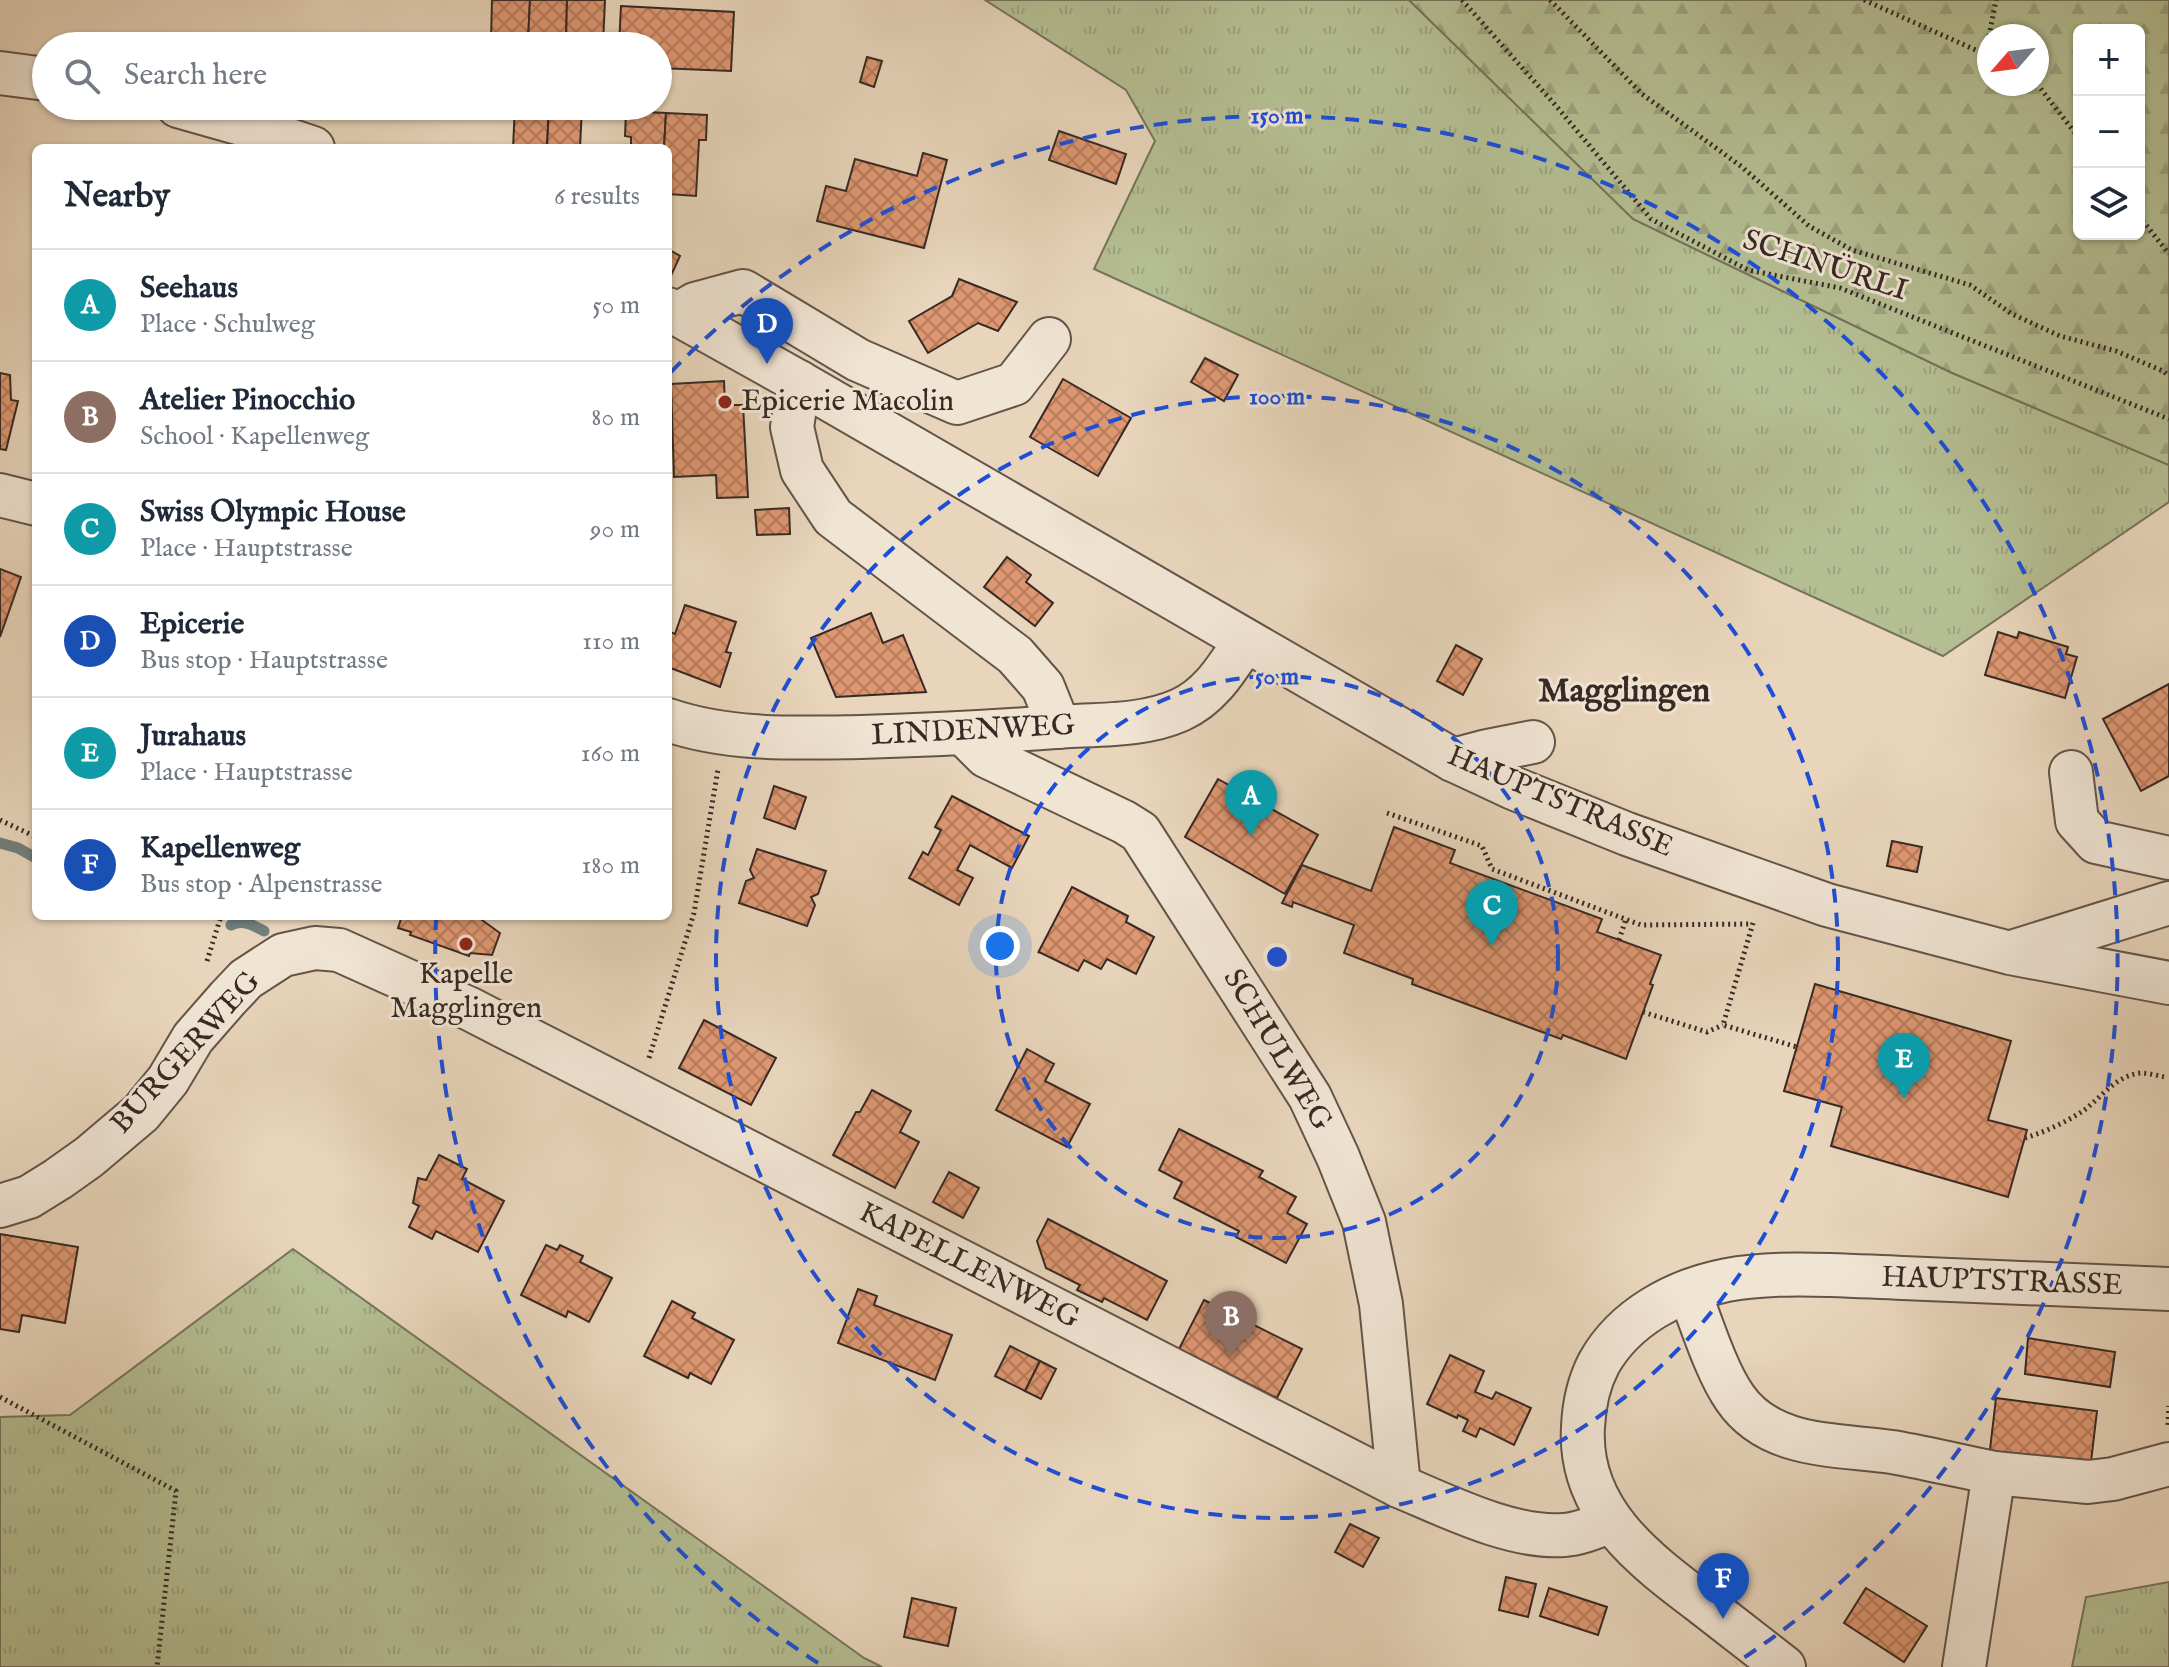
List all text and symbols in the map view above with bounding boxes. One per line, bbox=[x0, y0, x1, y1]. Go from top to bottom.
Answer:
north arrow bbox=[1977, 24, 2049, 96]
map controls bbox=[2073, 24, 2145, 240]
button: + bbox=[2073, 24, 2145, 96]
search box bbox=[32, 32, 672, 120]
icon: search bbox=[60, 54, 104, 98]
text: Search here bbox=[124, 57, 267, 95]
button: − bbox=[2073, 96, 2145, 168]
text: 150 m bbox=[1250, 101, 1304, 132]
button: layers bbox=[2073, 168, 2145, 240]
text: Nearby bbox=[64, 175, 170, 218]
text: 6 results bbox=[554, 180, 640, 213]
street label: SCHNÜRLI bbox=[1738, 222, 1912, 310]
text: Seehaus bbox=[140, 270, 238, 308]
text: A bbox=[81, 289, 99, 322]
text: 50 m bbox=[592, 289, 640, 322]
pin: D bbox=[741, 298, 793, 364]
text: Place · Schulweg bbox=[140, 308, 315, 341]
text: Atelier Pinocchio bbox=[140, 382, 355, 420]
text: 100 m bbox=[1249, 382, 1306, 413]
place label: Epicerie Macolin bbox=[741, 383, 954, 421]
marker: Epicerie Macolin bbox=[716, 393, 734, 411]
text: B bbox=[81, 401, 99, 434]
text: 80 m bbox=[591, 401, 640, 434]
text: School · Kapellenweg bbox=[140, 420, 369, 453]
text: Swiss Olympic House bbox=[140, 494, 406, 532]
text: C bbox=[81, 513, 99, 546]
text: 90 m bbox=[590, 513, 640, 546]
text: Place · Hauptstrasse bbox=[140, 532, 353, 565]
text: Epicerie bbox=[140, 606, 244, 644]
text: D bbox=[80, 625, 100, 658]
text: 110 m bbox=[582, 625, 640, 658]
text: Bus stop · Hauptstrasse bbox=[140, 644, 388, 677]
text: 50 m bbox=[1255, 662, 1300, 693]
district label: Magglingen bbox=[1538, 670, 1710, 713]
street label: LINDENWEG bbox=[870, 707, 1076, 755]
text: Jurahaus bbox=[140, 718, 246, 756]
text: E bbox=[81, 737, 99, 770]
text: 160 m bbox=[581, 737, 640, 770]
street label: HAUPTSTRASSE bbox=[1441, 737, 1679, 867]
text: Place · Hauptstrasse bbox=[140, 756, 353, 789]
pin: A bbox=[1225, 770, 1277, 836]
text: Kapellenweg bbox=[140, 830, 300, 868]
text: F bbox=[82, 849, 98, 882]
text: 180 m bbox=[582, 849, 640, 882]
text: Bus stop · Alpenstrasse bbox=[140, 868, 382, 901]
pin: C bbox=[1466, 880, 1518, 946]
your location bbox=[980, 926, 1020, 966]
marker: Kapelle Magglingen bbox=[457, 935, 475, 953]
centre of rings bbox=[1263, 943, 1291, 971]
place label: Kapelle Magglingen bbox=[390, 956, 542, 1028]
street label: SCHULWEG bbox=[1214, 962, 1340, 1138]
street label: BURGERWEG bbox=[103, 964, 269, 1142]
pin: E bbox=[1878, 1033, 1930, 1099]
street label: KAPELLENWEG bbox=[852, 1194, 1086, 1338]
street label: HAUPTSTRASSE bbox=[1881, 1259, 2123, 1305]
pin: B bbox=[1205, 1291, 1257, 1357]
pin: F bbox=[1697, 1553, 1749, 1619]

